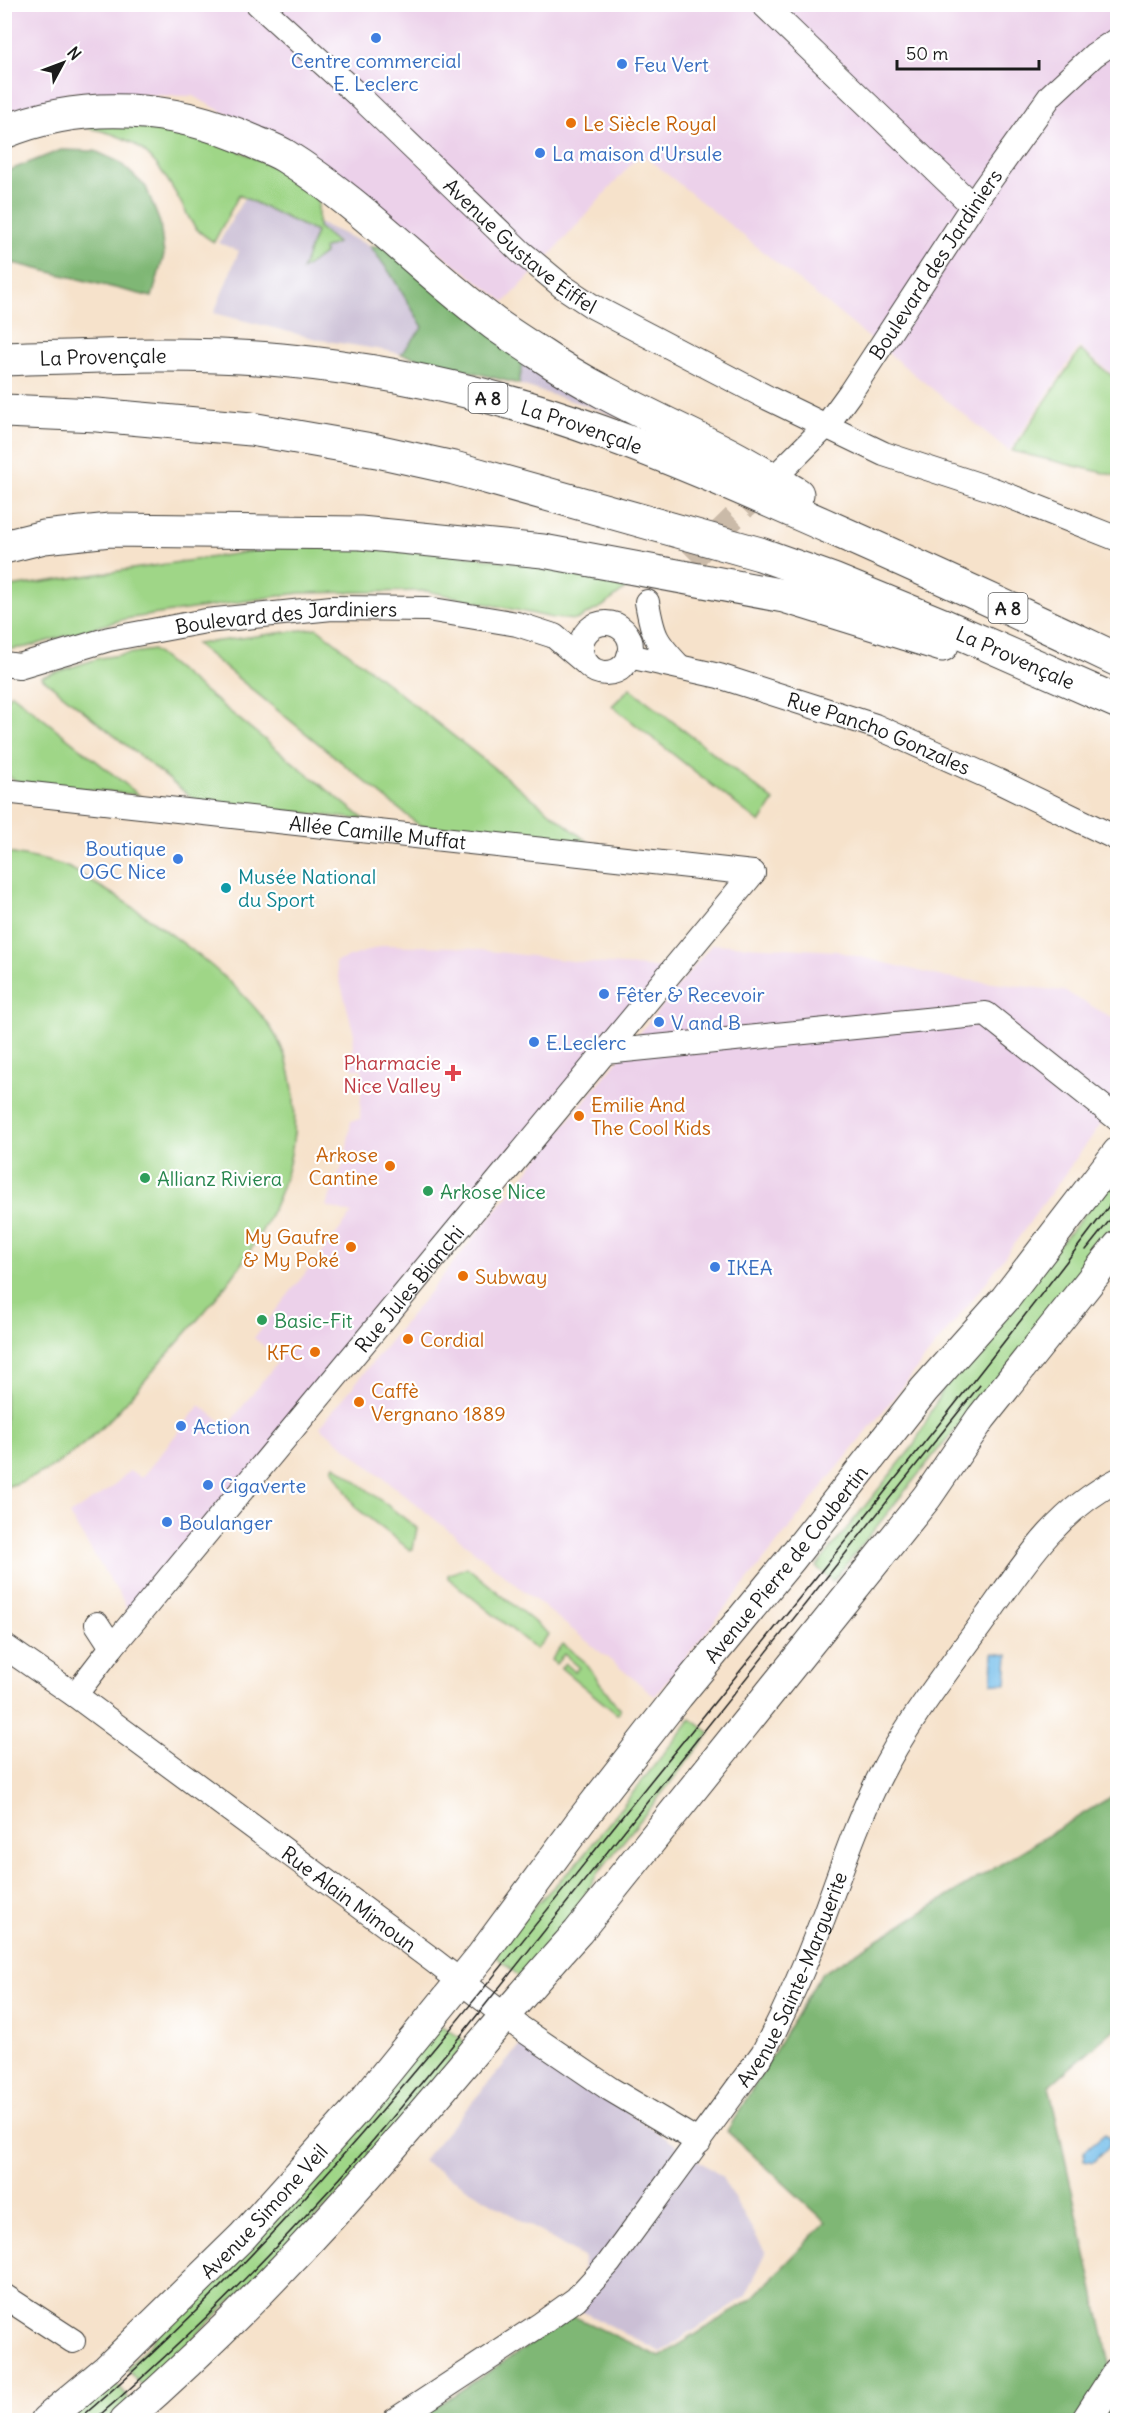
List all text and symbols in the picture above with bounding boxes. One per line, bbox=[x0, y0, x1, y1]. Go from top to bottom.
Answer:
marker: Centre commercial E. Leclerc bbox=[369, 31, 383, 45]
north arrow bbox=[33, 33, 93, 93]
scale bar bbox=[897, 33, 1040, 71]
text: N bbox=[63, 42, 85, 64]
text: 50 m bbox=[906, 42, 948, 65]
place label: Centre commercial E. Leclerc bbox=[291, 48, 461, 96]
place label: Feu Vert bbox=[634, 52, 709, 77]
marker: Feu Vert bbox=[615, 57, 629, 71]
place label: Le Siècle Royal bbox=[583, 111, 716, 136]
marker: Le Siècle Royal bbox=[564, 116, 578, 130]
place label: La maison d'Ursule bbox=[552, 141, 722, 166]
marker: La maison d'Ursule bbox=[533, 146, 547, 160]
street label: Boulevard des Jardiniers bbox=[863, 164, 1007, 364]
street label: Avenue Gustave Eiffel bbox=[439, 172, 601, 319]
street label: La Provençale bbox=[39, 342, 166, 370]
road number: A 8 bbox=[468, 383, 508, 413]
street label: La Provençale bbox=[518, 394, 646, 459]
road number: A 8 bbox=[988, 593, 1028, 623]
street label: Boulevard des Jardiniers bbox=[173, 595, 397, 639]
street label: La Provençale bbox=[952, 620, 1079, 694]
street label: Rue Pancho Gonzales bbox=[784, 686, 974, 780]
street label: Allée Camille Muffat bbox=[288, 810, 468, 854]
place label: Boutique OGC Nice bbox=[79, 836, 166, 884]
marker: Boutique OGC Nice bbox=[171, 852, 185, 866]
place label: Musée National du Sport bbox=[238, 864, 376, 912]
marker: Musée National du Sport bbox=[219, 881, 233, 895]
place label: Fêter & Recevoir bbox=[616, 982, 765, 1007]
marker: Fêter & Recevoir bbox=[597, 987, 611, 1001]
place label: V and B bbox=[671, 1010, 741, 1035]
marker: V and B bbox=[652, 1015, 666, 1029]
place label: E.Leclerc bbox=[546, 1030, 627, 1055]
marker: E.Leclerc bbox=[527, 1035, 541, 1049]
place label: Pharmacie Nice Valley bbox=[343, 1050, 441, 1098]
marker: Pharmacie Nice Valley bbox=[446, 1066, 460, 1080]
place label: Emilie And The Cool Kids bbox=[591, 1092, 711, 1140]
marker: Emilie And The Cool Kids bbox=[572, 1109, 586, 1123]
place label: Arkose Cantine bbox=[309, 1142, 378, 1190]
marker: Arkose Cantine bbox=[383, 1159, 397, 1173]
place label: Allianz Riviera bbox=[157, 1166, 282, 1191]
marker: Allianz Riviera bbox=[138, 1171, 152, 1185]
place label: Arkose Nice bbox=[440, 1179, 546, 1204]
marker: Arkose Nice bbox=[421, 1184, 435, 1198]
street label: Rue Jules Bianchi bbox=[349, 1220, 469, 1357]
place label: My Gaufre & My Poké bbox=[243, 1224, 339, 1272]
marker: My Gaufre & My Poké bbox=[344, 1240, 358, 1254]
place label: IKEA bbox=[727, 1255, 773, 1280]
marker: IKEA bbox=[708, 1260, 722, 1274]
place label: Subway bbox=[475, 1264, 547, 1289]
marker: Subway bbox=[456, 1269, 470, 1283]
place label: Basic-Fit bbox=[274, 1308, 353, 1333]
marker: Basic-Fit bbox=[255, 1313, 269, 1327]
place label: Cordial bbox=[420, 1327, 484, 1352]
marker: Cordial bbox=[401, 1332, 415, 1346]
place label: KFC bbox=[266, 1340, 303, 1365]
marker: KFC bbox=[308, 1345, 322, 1359]
place label: Caffè Vergnano 1889 bbox=[371, 1378, 506, 1426]
marker: Caffè Vergnano 1889 bbox=[352, 1395, 366, 1409]
place label: Action bbox=[193, 1414, 250, 1439]
marker: Action bbox=[174, 1419, 188, 1433]
street label: Avenue Pierre de Coubertin bbox=[698, 1460, 873, 1668]
place label: Cigaverte bbox=[220, 1473, 306, 1498]
marker: Cigaverte bbox=[201, 1478, 215, 1492]
place label: Boulanger bbox=[179, 1510, 273, 1535]
marker: Boulanger bbox=[160, 1515, 174, 1529]
street label: Rue Alain Mimoun bbox=[277, 1840, 422, 1957]
street label: Avenue Sainte-Marguerite bbox=[730, 1868, 852, 2091]
street label: Avenue Simone Veil bbox=[195, 2139, 332, 2284]

